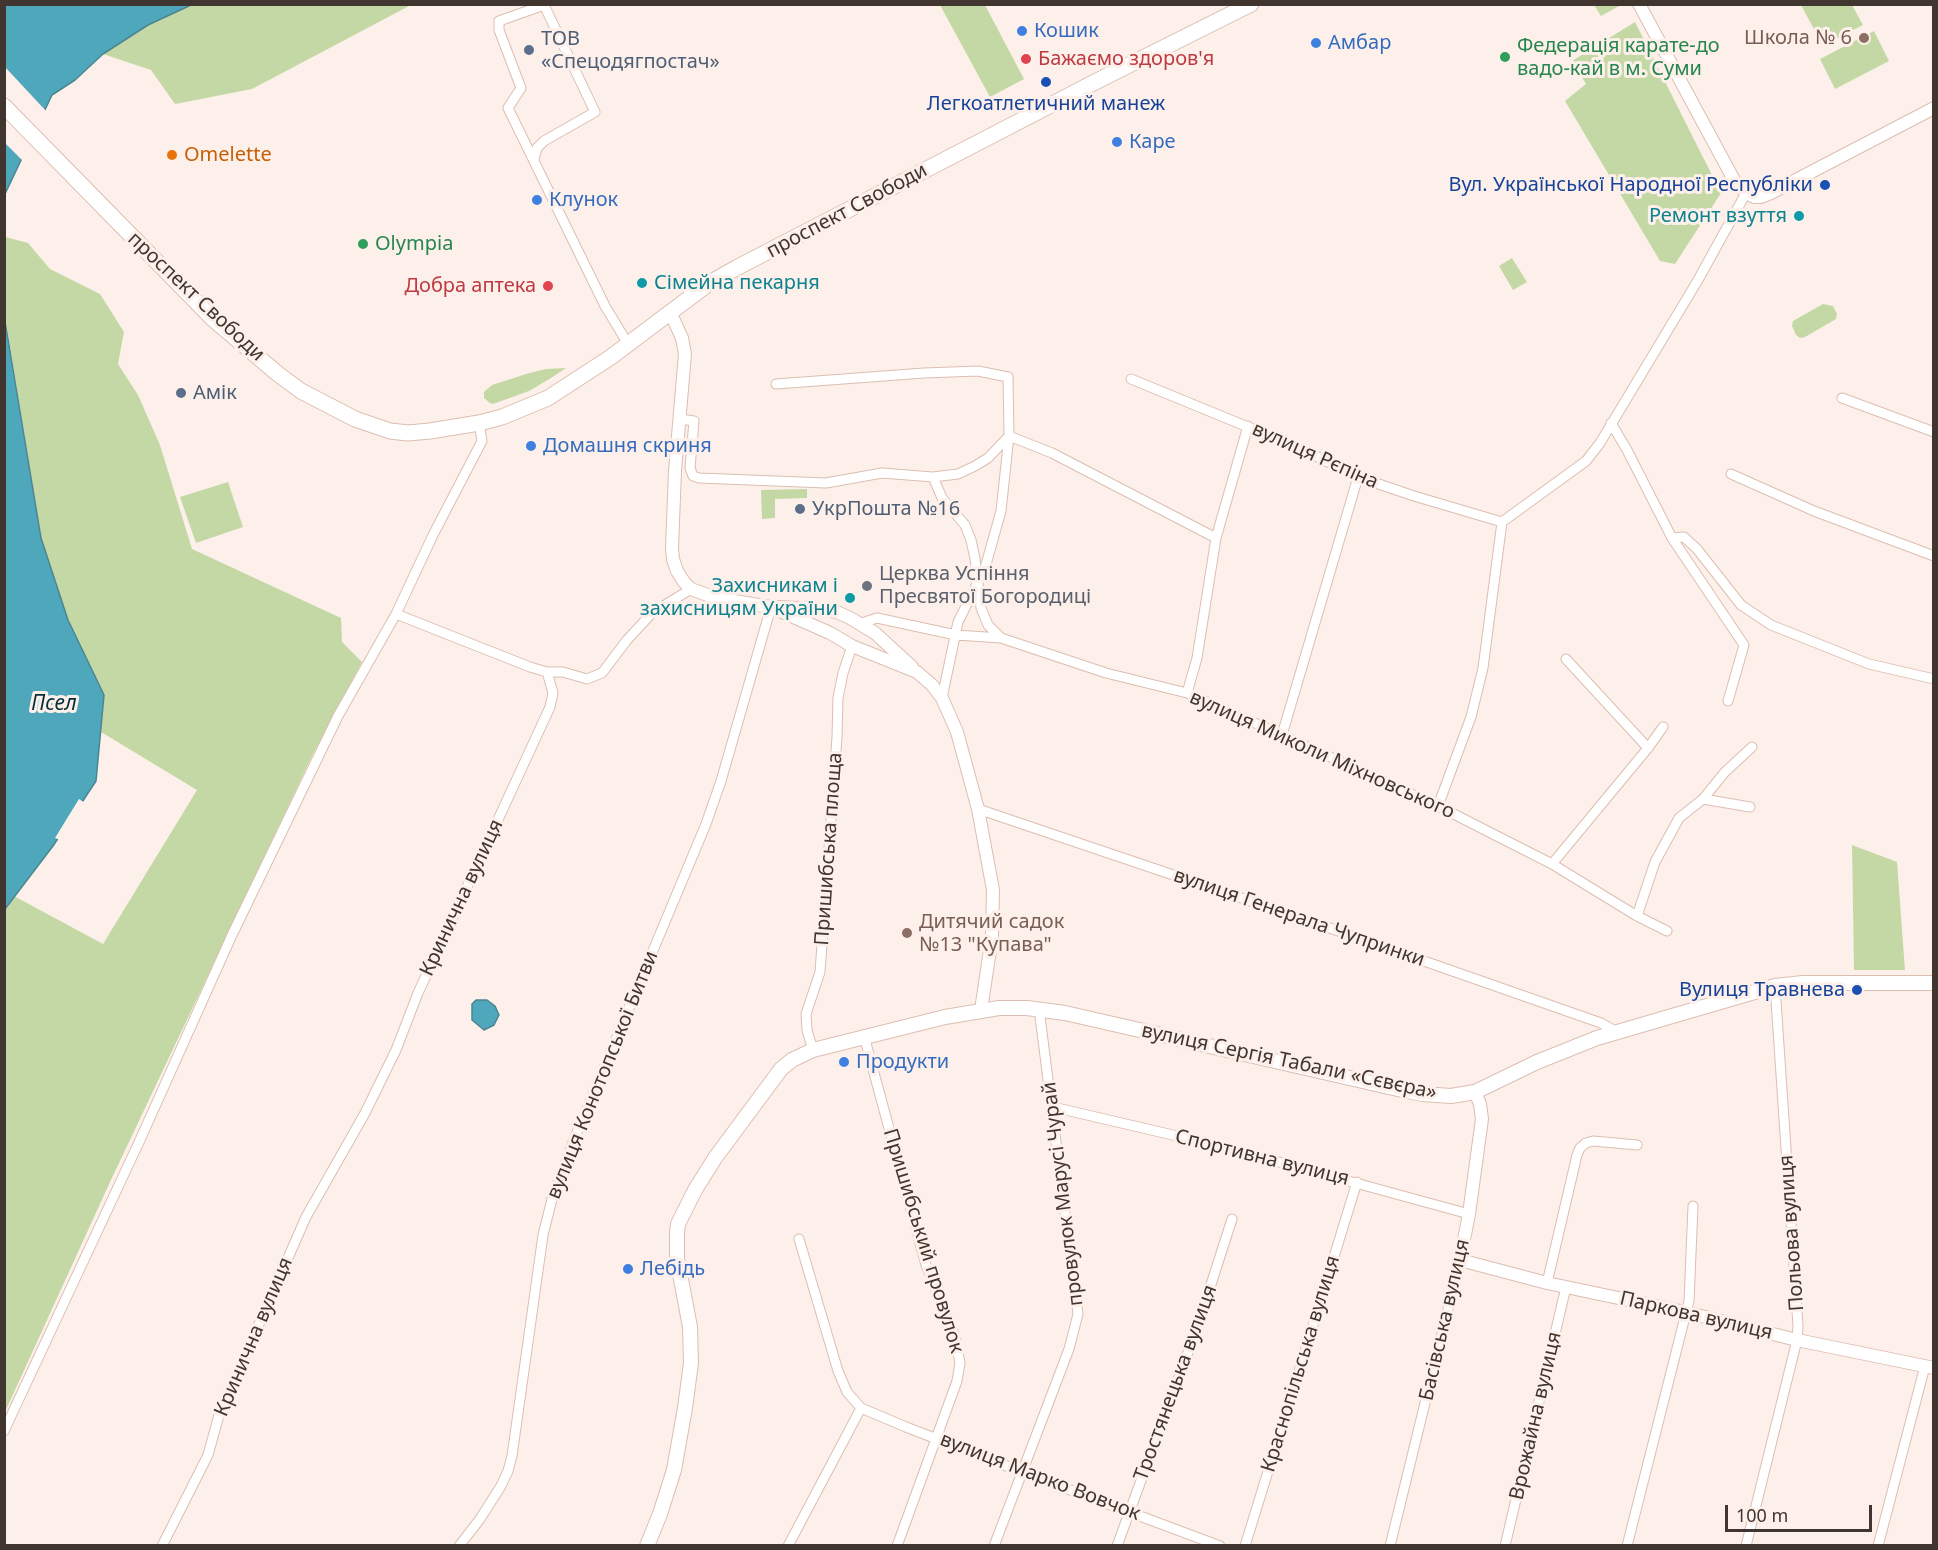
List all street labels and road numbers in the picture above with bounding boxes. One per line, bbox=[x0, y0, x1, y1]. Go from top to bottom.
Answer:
street label: проспект Свободи bbox=[763, 159, 931, 263]
street label: проспект Свободи bbox=[123, 227, 269, 367]
street label: вулиця Рєпіна bbox=[1248, 417, 1382, 495]
street label: вулиця Миколи Міхновського bbox=[1186, 686, 1458, 824]
street label: Пришибська площа bbox=[810, 752, 848, 946]
street label: Кринична вулиця bbox=[415, 816, 509, 980]
street label: вулиця Генерала Чупринки bbox=[1170, 864, 1428, 972]
street label: вулиця Конотопської Битви bbox=[542, 947, 664, 1203]
street label: вулиця Сергія Табали «Сєвєра» bbox=[1139, 1019, 1439, 1105]
street label: провулок Марусі Чурай bbox=[1037, 1080, 1089, 1308]
street label: Спортивна вулиця bbox=[1172, 1125, 1352, 1191]
street label: Пришибський провулок bbox=[877, 1126, 969, 1356]
street label: Польова вулиця bbox=[1775, 1154, 1809, 1312]
street label: Басівська вулиця bbox=[1415, 1237, 1475, 1403]
street label: Краснопільська вулиця bbox=[1257, 1253, 1345, 1475]
street label: Кринична вулиця bbox=[210, 1254, 298, 1420]
street label: Тростянецька вулиця bbox=[1129, 1282, 1223, 1484]
street label: Паркова вулиця bbox=[1617, 1287, 1775, 1345]
street label: Врожайна вулиця bbox=[1505, 1330, 1567, 1502]
street label: вулиця Марко Вовчок bbox=[936, 1428, 1144, 1526]

